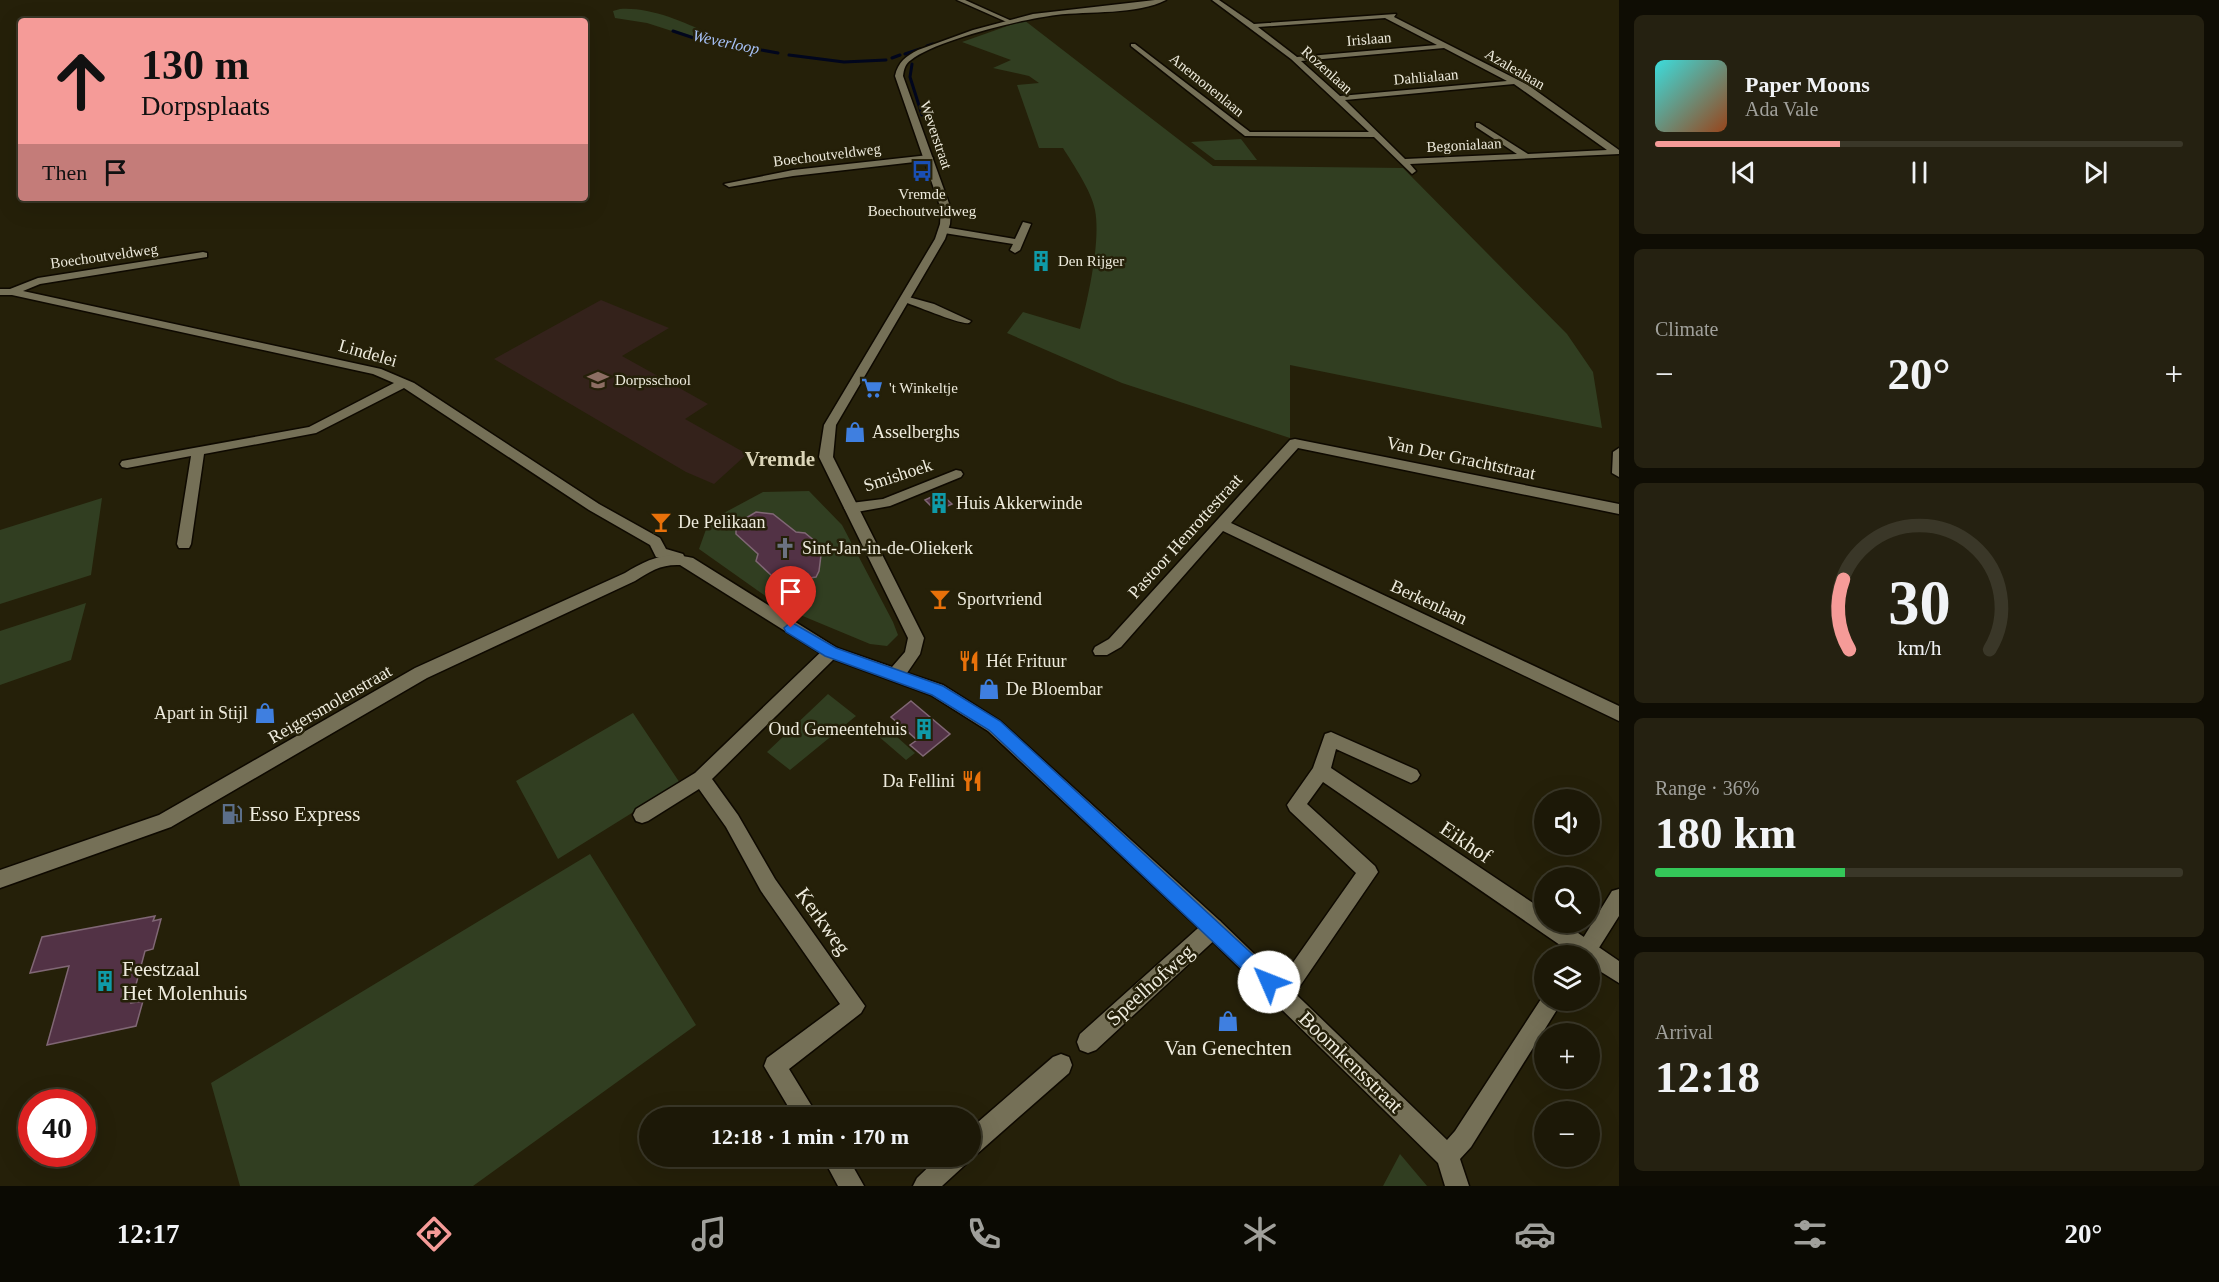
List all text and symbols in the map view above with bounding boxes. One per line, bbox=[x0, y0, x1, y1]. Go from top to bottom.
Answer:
water label: Weverloop bbox=[691, 27, 761, 58]
street label: Irislaan bbox=[1346, 29, 1393, 49]
icon: ahead bbox=[42, 42, 120, 120]
text: 130 m bbox=[141, 42, 250, 88]
street label: Rozenlaan bbox=[1298, 43, 1356, 97]
street label: Azalealaan bbox=[1482, 45, 1548, 93]
street label: Anemonenlaan bbox=[1167, 50, 1248, 120]
street label: Dahlialaan bbox=[1393, 66, 1460, 88]
text: Paper Moons bbox=[1745, 72, 1870, 97]
text: Dorpsplaats bbox=[141, 91, 270, 121]
text: Ada Vale bbox=[1745, 98, 1819, 120]
street label: Weverstraat bbox=[917, 99, 955, 172]
street label: Begonialaan bbox=[1426, 135, 1502, 155]
street label: Boechoutveldweg bbox=[772, 140, 882, 170]
icon: arrive bbox=[99, 156, 132, 189]
icon: previous bbox=[1727, 156, 1760, 189]
icon: pause bbox=[1903, 156, 1936, 189]
icon: next bbox=[2079, 156, 2112, 189]
bus stop icon: Vremde Boechoutveldweg bbox=[910, 159, 934, 183]
text: Then bbox=[42, 160, 87, 185]
place label: Vremde Boechoutveldweg bbox=[868, 186, 977, 219]
street label: Boechoutveldweg bbox=[49, 240, 159, 271]
building icon: Den Rijger bbox=[1029, 249, 1053, 273]
place label: Den Rijger bbox=[1058, 253, 1124, 269]
text: Climate bbox=[1655, 318, 1718, 340]
street label: Lindelei bbox=[336, 335, 400, 371]
text: 20° bbox=[1888, 349, 1951, 399]
text: − bbox=[1655, 356, 1674, 392]
text: + bbox=[2164, 356, 2183, 392]
school or university icon: Dorpsschool bbox=[586, 368, 610, 392]
place label: Dorpsschool bbox=[615, 372, 691, 388]
supermarket icon: 't Winkeltje bbox=[860, 376, 884, 400]
place label: 't Winkeltje bbox=[889, 380, 958, 396]
shop icon: Asselberghs bbox=[843, 420, 867, 444]
place label: Asselberghs bbox=[872, 422, 960, 442]
street label: Van Der Grachtstraat bbox=[1385, 432, 1537, 484]
district label: Vremde bbox=[745, 447, 815, 471]
street label: Smishoek bbox=[861, 455, 935, 495]
street label: Pastoor Henrottestraat bbox=[1124, 470, 1246, 602]
building icon: Huis Akkerwinde bbox=[927, 491, 951, 515]
place label: Huis Akkerwinde bbox=[956, 493, 1082, 513]
bar icon: De Pelikaan bbox=[649, 510, 673, 534]
place label: De Pelikaan bbox=[678, 512, 765, 532]
church icon: Sint-Jan-in-de-Oliekerk bbox=[773, 536, 797, 560]
place label: Sint-Jan-in-de-Oliekerk bbox=[802, 538, 973, 558]
pin bbox=[765, 566, 816, 628]
text: 30 bbox=[1888, 568, 1950, 637]
icon: arrive bbox=[774, 575, 807, 608]
street label: Berkenlaan bbox=[1388, 576, 1470, 628]
bar icon: Sportvriend bbox=[928, 587, 952, 611]
place label: Sportvriend bbox=[957, 589, 1042, 609]
text: km/h bbox=[1897, 636, 1941, 660]
restaurant icon: Hét Frituur bbox=[957, 649, 981, 673]
place label: Hét Frituur bbox=[986, 651, 1067, 671]
street label: Reigersmolenstraat bbox=[265, 661, 395, 747]
shop icon: De Bloembar bbox=[977, 677, 1001, 701]
place label: De Bloembar bbox=[1006, 679, 1102, 699]
shop icon: Apart in Stijl bbox=[253, 701, 277, 725]
place label: Apart in Stijl bbox=[154, 703, 248, 723]
building icon: Oud Gemeentehuis bbox=[912, 717, 936, 741]
place label: Oud Gemeentehuis bbox=[769, 719, 907, 739]
restaurant icon: Da Fellini bbox=[960, 769, 984, 793]
place label: Da Fellini bbox=[883, 771, 955, 791]
text: Range · 36% bbox=[1655, 777, 1759, 799]
map controls bbox=[1534, 789, 1600, 1167]
button: sound bbox=[1534, 789, 1600, 855]
fuel station icon: Esso Express bbox=[220, 802, 244, 826]
place label: Esso Express bbox=[249, 802, 360, 826]
text: 180 km bbox=[1655, 808, 1796, 858]
street label: Eikhof bbox=[1436, 816, 1496, 868]
button: search bbox=[1534, 867, 1600, 933]
street label: Kerkweg bbox=[791, 883, 856, 960]
street label: Speelhofweg bbox=[1101, 939, 1199, 1031]
button: layers bbox=[1534, 945, 1600, 1011]
position arrow bbox=[1237, 950, 1301, 1014]
place label: Feestzaal Het Molenhuis bbox=[122, 957, 247, 1005]
building icon: Feestzaal Het Molenhuis bbox=[93, 969, 117, 993]
street label: Boomkensstraat bbox=[1294, 1006, 1408, 1118]
shop icon: Van Genechten bbox=[1216, 1009, 1240, 1033]
text: Arrival bbox=[1655, 1021, 1713, 1043]
button: + bbox=[1534, 1023, 1600, 1089]
place label: Van Genechten bbox=[1164, 1036, 1292, 1060]
text: 12:18 bbox=[1655, 1052, 1760, 1102]
speed limit sign: 40 bbox=[18, 1089, 96, 1167]
button: − bbox=[1534, 1101, 1600, 1167]
text: 12:18 · 1 min · 170 m bbox=[711, 1124, 909, 1149]
icon: directions bbox=[413, 1213, 455, 1255]
icon: music bbox=[688, 1213, 730, 1255]
icon: phone bbox=[963, 1213, 1005, 1255]
icon: climate bbox=[1239, 1213, 1281, 1255]
icon: car bbox=[1514, 1213, 1556, 1255]
icon: filters bbox=[1789, 1213, 1831, 1255]
text: 12:17 bbox=[117, 1219, 180, 1249]
text: 20° bbox=[2064, 1219, 2102, 1249]

